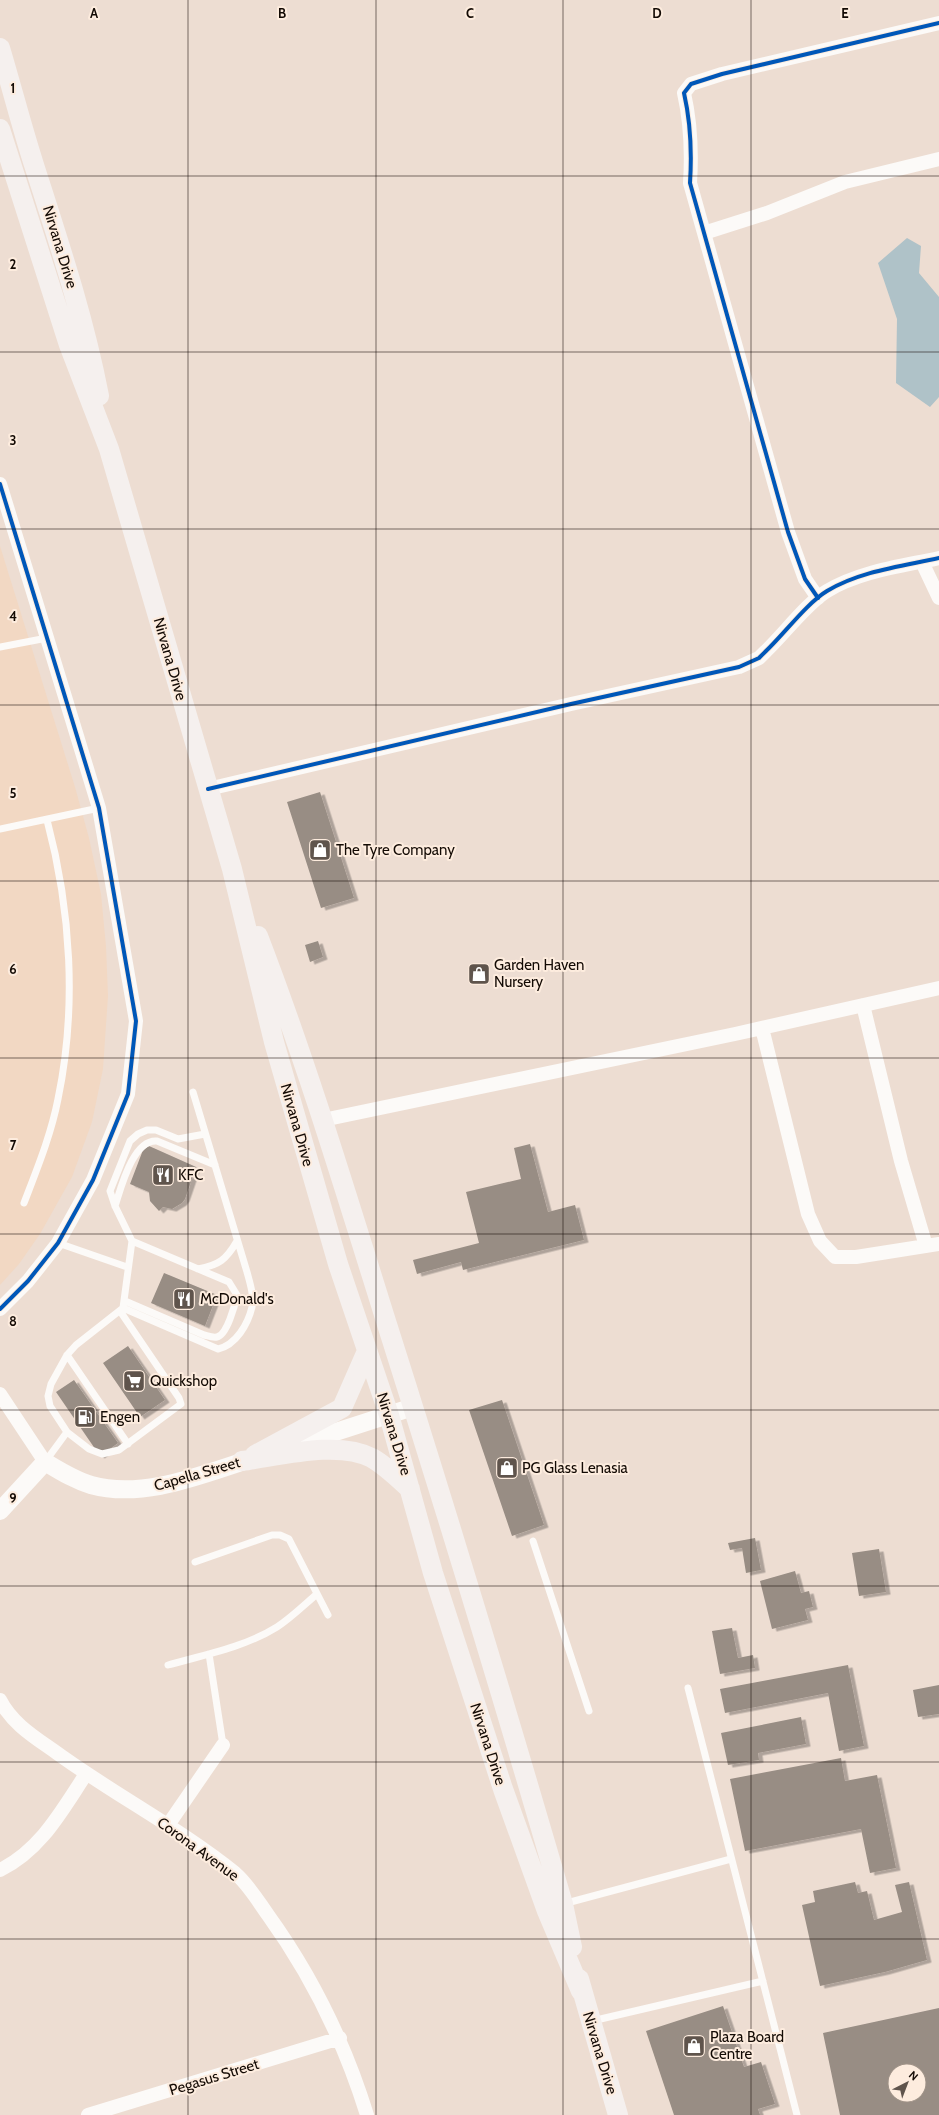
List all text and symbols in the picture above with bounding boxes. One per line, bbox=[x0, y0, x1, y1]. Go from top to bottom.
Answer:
text: A bbox=[90, 5, 99, 21]
text: B bbox=[278, 5, 286, 21]
text: C bbox=[466, 5, 474, 21]
text: D bbox=[652, 5, 662, 21]
text: E bbox=[841, 5, 849, 21]
text: 1 bbox=[11, 80, 15, 96]
street label: Nirvana Drive bbox=[39, 204, 81, 291]
text: 2 bbox=[10, 256, 17, 272]
text: 3 bbox=[9, 432, 17, 448]
text: 4 bbox=[9, 608, 17, 624]
street label: Nirvana Drive bbox=[150, 615, 191, 703]
text: 5 bbox=[10, 785, 17, 801]
shop icon: The Tyre Company bbox=[307, 837, 333, 863]
place label: The Tyre Company bbox=[336, 841, 455, 859]
place label: Garden Haven Nursery bbox=[494, 956, 584, 991]
text: 6 bbox=[9, 961, 17, 977]
shop icon: Garden Haven Nursery bbox=[466, 961, 492, 987]
street label: Nirvana Drive bbox=[277, 1081, 318, 1169]
text: 7 bbox=[10, 1137, 17, 1153]
restaurant icon: KFC bbox=[150, 1162, 176, 1188]
place label: KFC bbox=[178, 1166, 203, 1184]
restaurant icon: McDonald's bbox=[171, 1286, 197, 1312]
place label: McDonald's bbox=[200, 1290, 274, 1308]
text: 8 bbox=[9, 1313, 17, 1329]
supermarket icon: Quickshop bbox=[121, 1368, 147, 1394]
place label: Quickshop bbox=[150, 1372, 217, 1390]
street label: Nirvana Drive bbox=[373, 1391, 415, 1478]
fuel station icon: Engen bbox=[72, 1404, 98, 1430]
place label: Engen bbox=[100, 1408, 140, 1426]
street label: Capella Street bbox=[152, 1453, 242, 1495]
shop icon: PG Glass Lenasia bbox=[494, 1455, 520, 1481]
place label: PG Glass Lenasia bbox=[522, 1459, 629, 1477]
text: 9 bbox=[9, 1490, 17, 1506]
street label: Nirvana Drive bbox=[466, 1701, 510, 1788]
street label: Corona Avenue bbox=[154, 1813, 243, 1885]
street label: Nirvana Drive bbox=[579, 2010, 621, 2097]
place label: Plaza Board Centre bbox=[710, 2028, 784, 2063]
shop icon: Plaza Board Centre bbox=[681, 2033, 707, 2059]
street label: Pegasus Street bbox=[167, 2055, 261, 2099]
north arrow bbox=[887, 2063, 927, 2103]
text: N bbox=[906, 2068, 921, 2083]

